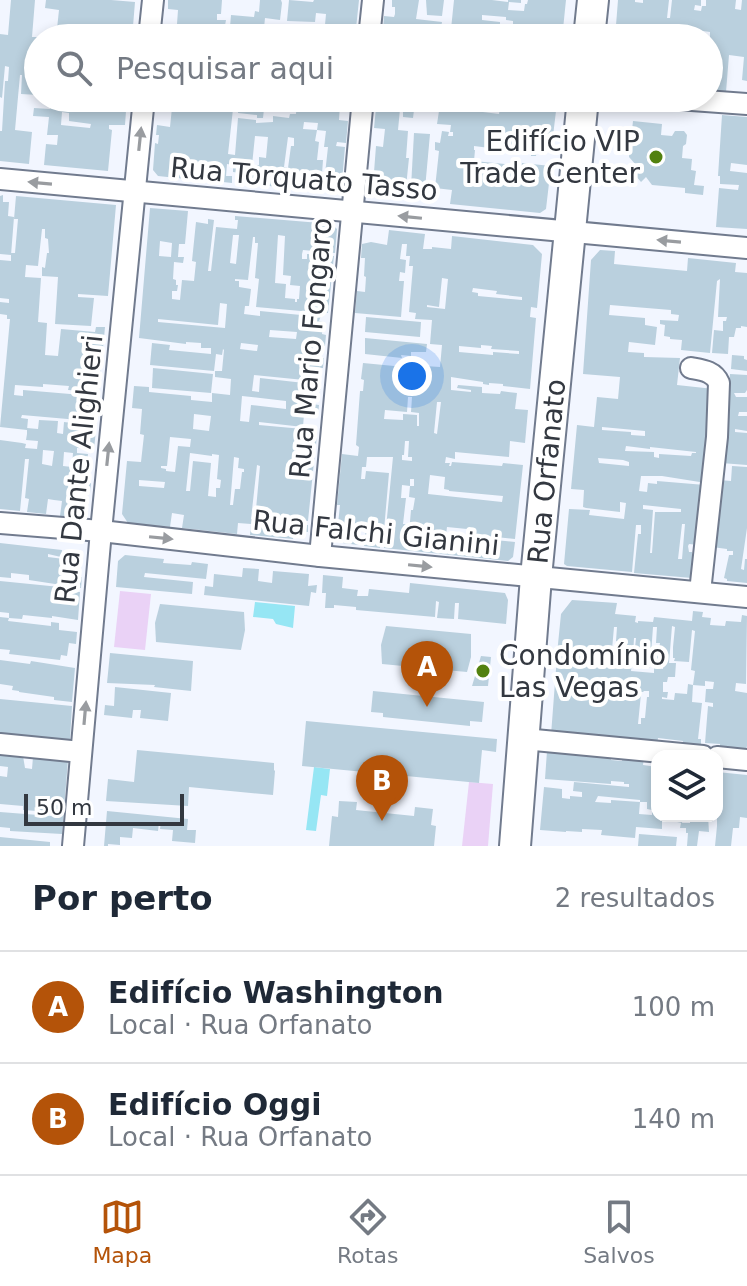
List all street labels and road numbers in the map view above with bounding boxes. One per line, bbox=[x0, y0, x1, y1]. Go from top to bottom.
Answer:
street label: Rua Torquato Tasso bbox=[169, 151, 439, 207]
street label: Rua Mario Fongaro bbox=[283, 216, 339, 480]
street label: Rua Dante Alighieri bbox=[48, 333, 110, 605]
street label: Rua Orfanato bbox=[521, 377, 572, 565]
street label: Rua Falchi Gianini bbox=[251, 504, 501, 562]

